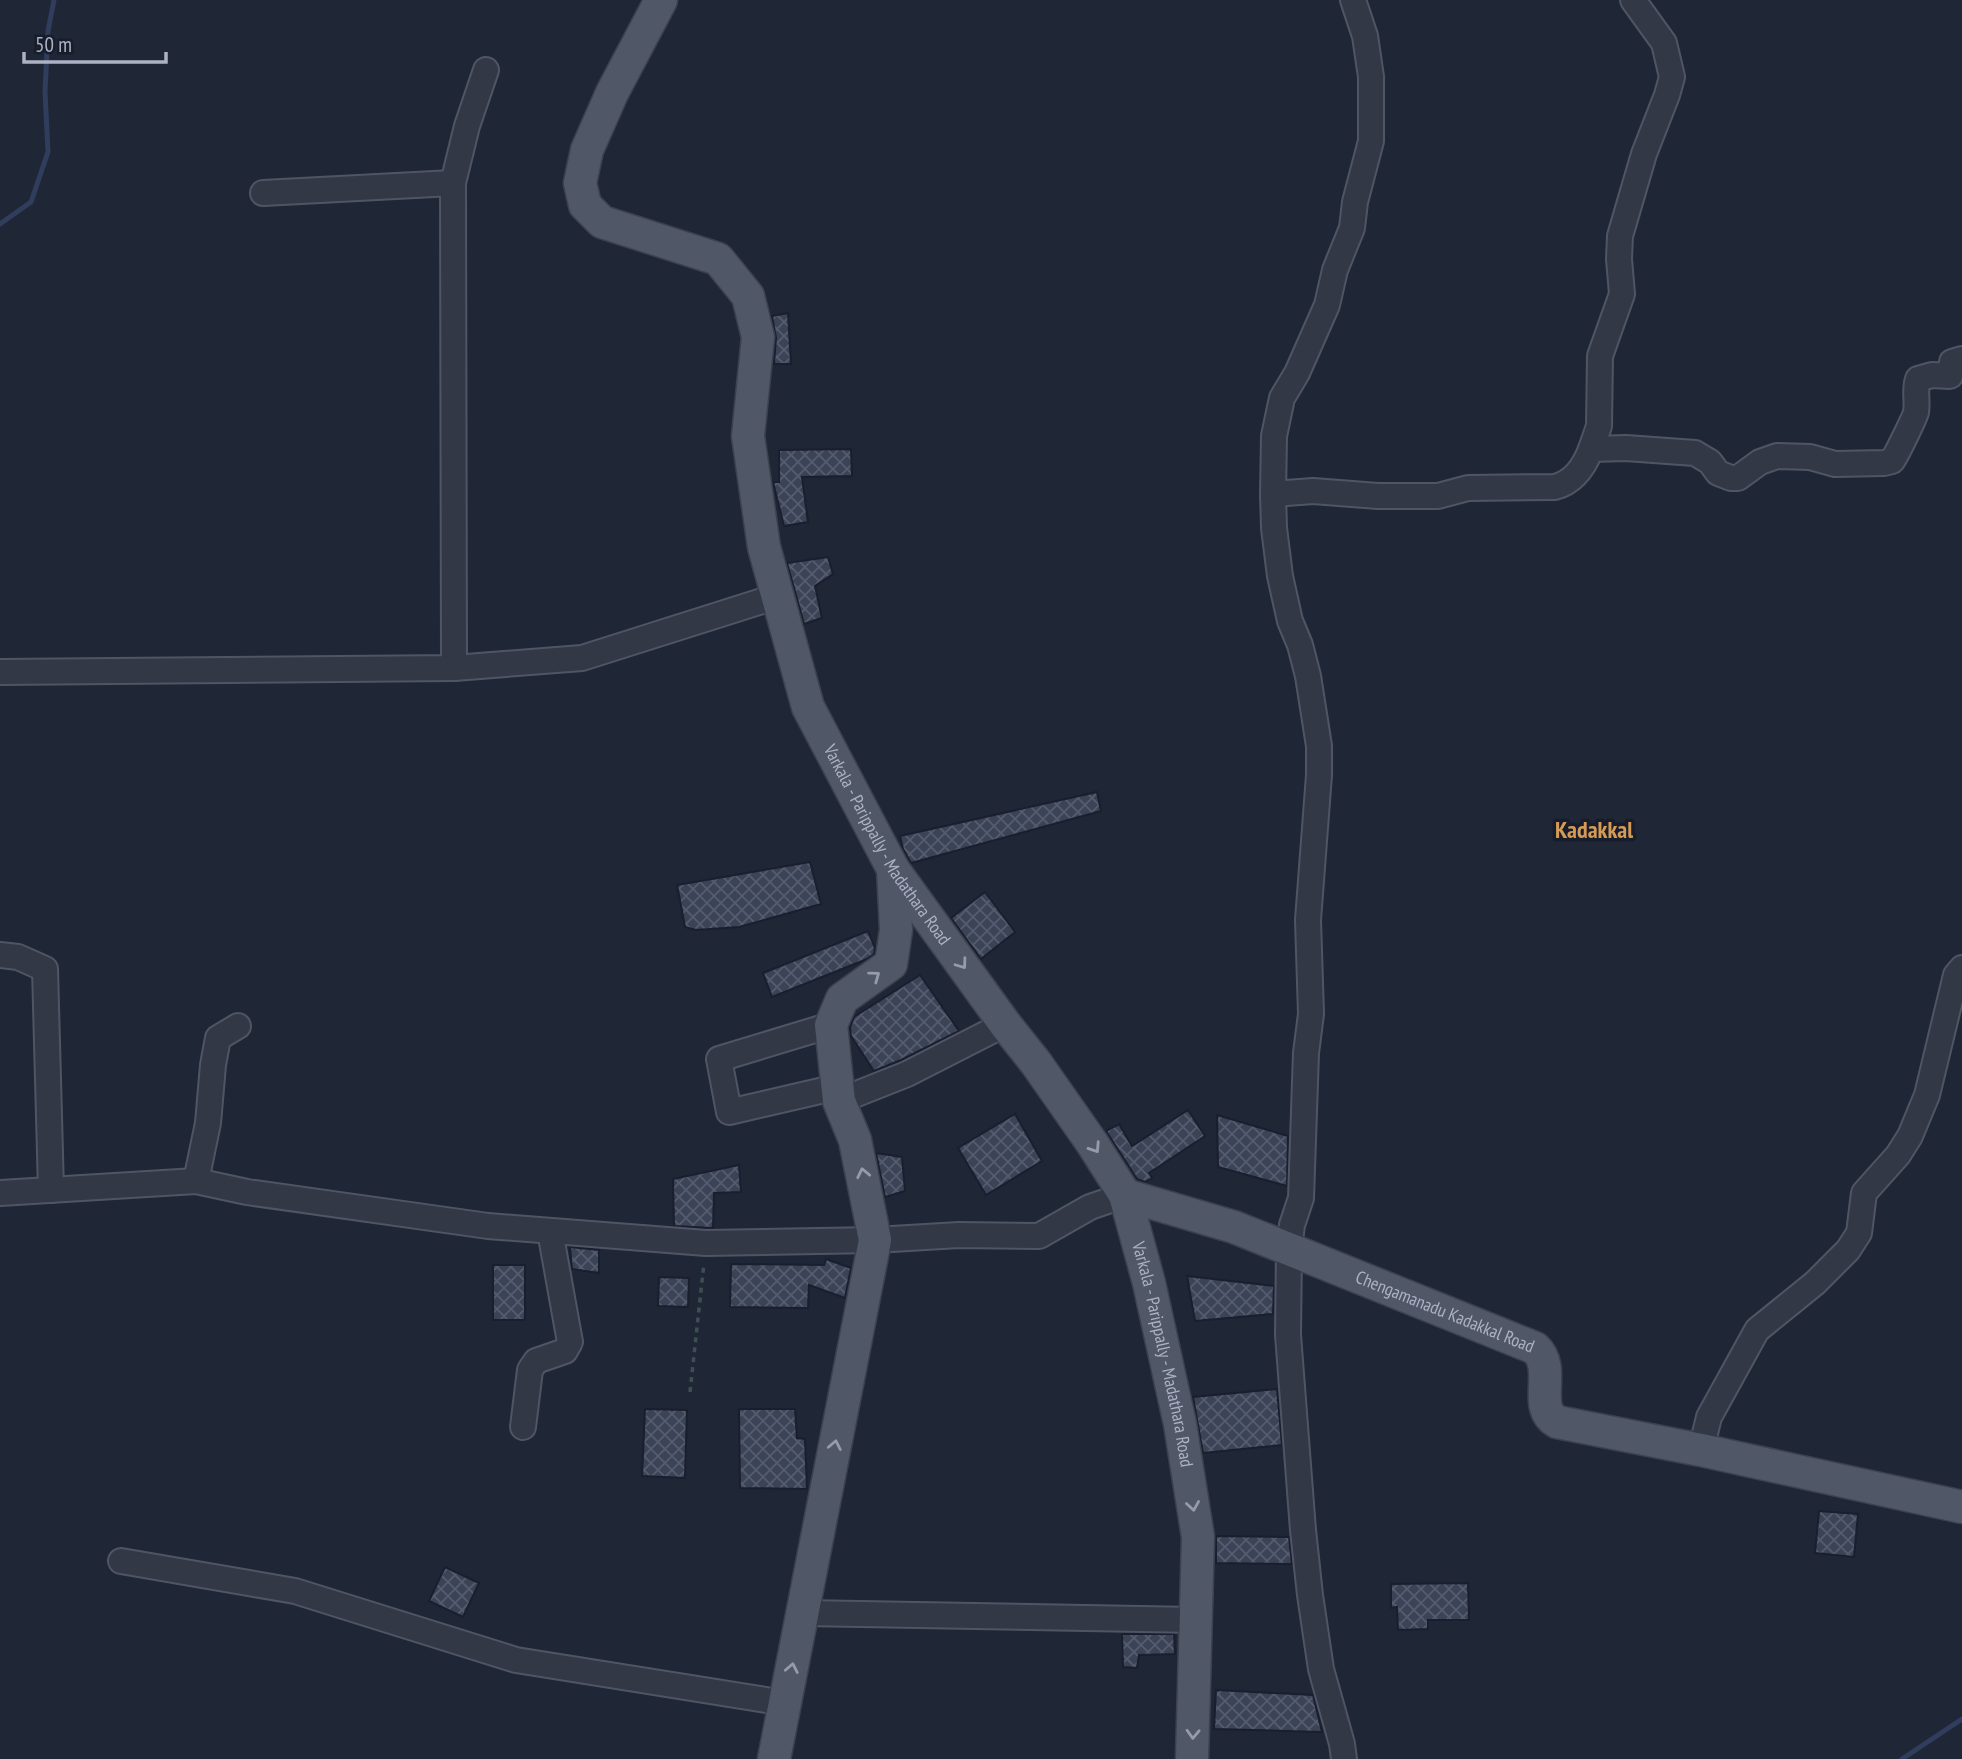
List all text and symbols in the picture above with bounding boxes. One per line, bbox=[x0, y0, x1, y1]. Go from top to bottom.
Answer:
scale bar bbox=[24, 21, 166, 65]
text: 50 m bbox=[35, 31, 72, 58]
street label: Varkala - Parippally - Madathara Road bbox=[818, 740, 956, 949]
district label: Kadakkal bbox=[1555, 814, 1633, 845]
one-way arrow bbox=[953, 956, 966, 969]
one-way arrow bbox=[867, 972, 880, 984]
one-way arrow bbox=[1087, 1140, 1100, 1153]
one-way arrow bbox=[856, 1167, 871, 1179]
street label: Varkala - Parippally - Madathara Road bbox=[1127, 1238, 1199, 1469]
street label: Chengamanadu Kadakkal Road bbox=[1352, 1265, 1538, 1358]
one-way arrow bbox=[827, 1439, 842, 1451]
one-way arrow bbox=[1185, 1501, 1200, 1512]
one-way arrow bbox=[783, 1662, 798, 1674]
one-way arrow bbox=[1185, 1728, 1200, 1739]

